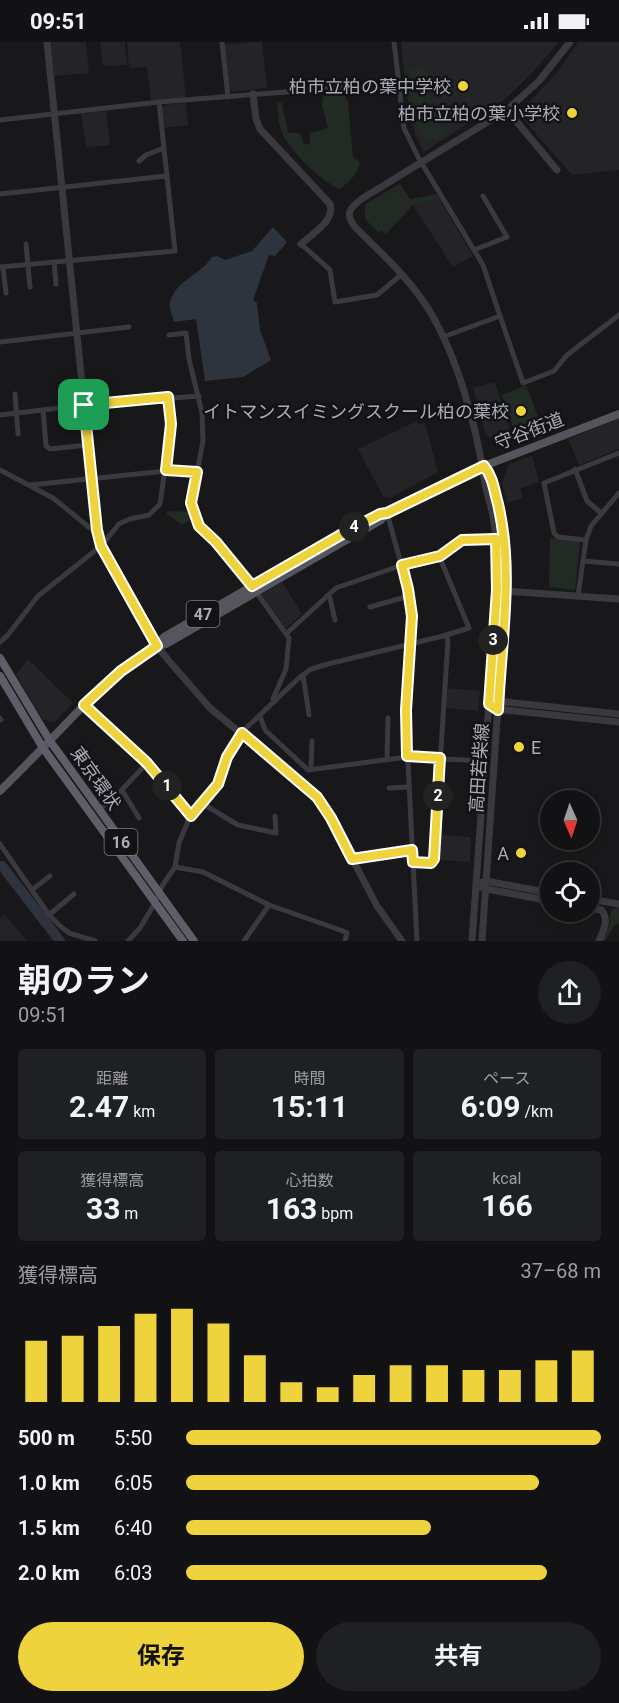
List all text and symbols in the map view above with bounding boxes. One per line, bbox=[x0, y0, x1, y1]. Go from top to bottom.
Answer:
text: 09:51 bbox=[30, 9, 87, 34]
place label: 柏市立柏の葉中学校 bbox=[289, 76, 451, 97]
marker: 柏市立柏の葉中学校 bbox=[456, 79, 470, 93]
place label: 柏市立柏の葉小学校 bbox=[398, 103, 560, 124]
marker: 柏市立柏の葉小学校 bbox=[565, 106, 579, 120]
pin bbox=[58, 379, 109, 430]
icon: arrive bbox=[67, 388, 100, 421]
place label: イトマンスイミングスクール柏の葉校 bbox=[203, 401, 509, 422]
marker: イトマンスイミングスクール柏の葉校 bbox=[514, 404, 528, 418]
street label: 守谷街道 bbox=[492, 408, 566, 454]
pin: 4 bbox=[339, 512, 369, 542]
text: 4 bbox=[349, 517, 359, 536]
road number: 47 bbox=[186, 601, 220, 627]
pin: 3 bbox=[478, 625, 508, 655]
text: 3 bbox=[488, 630, 498, 649]
street label: 高田若柴線 bbox=[465, 722, 493, 814]
place label: E bbox=[531, 737, 541, 758]
marker: E bbox=[512, 740, 526, 754]
street label: 東京環状 bbox=[67, 742, 125, 814]
pin: 1 bbox=[152, 771, 182, 801]
text: 1 bbox=[162, 776, 172, 795]
pin: 2 bbox=[423, 781, 453, 811]
text: 2 bbox=[433, 786, 443, 805]
north arrow bbox=[540, 790, 600, 850]
map controls bbox=[540, 790, 600, 922]
road number: 16 bbox=[104, 829, 138, 855]
place label: A bbox=[497, 843, 509, 864]
marker: A bbox=[514, 846, 528, 860]
button: locate bbox=[540, 862, 600, 922]
text: 朝のラン bbox=[18, 961, 150, 1000]
button: share bbox=[538, 961, 601, 1024]
text: 09:51 bbox=[18, 1003, 68, 1027]
text: 距離 bbox=[96, 1069, 128, 1088]
text: 時間 bbox=[293, 1069, 326, 1088]
text: ペース bbox=[483, 1069, 530, 1088]
text: 2.47 bbox=[69, 1089, 129, 1124]
text: 15:11 bbox=[271, 1089, 348, 1124]
text: 6:09 bbox=[460, 1089, 521, 1124]
text: km bbox=[129, 1102, 155, 1121]
text: /km bbox=[521, 1102, 553, 1121]
text: kcal bbox=[492, 1169, 521, 1188]
text: 獲得標高 bbox=[80, 1171, 144, 1190]
text: 心拍数 bbox=[285, 1171, 334, 1190]
text: 166 bbox=[481, 1188, 533, 1223]
text: 33 bbox=[86, 1191, 120, 1226]
text: 163 bbox=[266, 1191, 317, 1226]
text: m bbox=[120, 1204, 138, 1223]
text: bpm bbox=[317, 1204, 353, 1223]
text: 37–68 m bbox=[520, 1259, 601, 1283]
text: 獲得標高 bbox=[18, 1263, 98, 1287]
text: 500 m bbox=[18, 1426, 75, 1450]
text: 5:50 bbox=[114, 1426, 153, 1450]
text: 1.0 km bbox=[18, 1471, 80, 1495]
text: 6:05 bbox=[114, 1471, 153, 1495]
text: 1.5 km bbox=[18, 1516, 80, 1540]
text: 6:40 bbox=[114, 1516, 153, 1540]
text: 2.0 km bbox=[18, 1561, 80, 1585]
text: 6:03 bbox=[114, 1561, 153, 1585]
button: 保存 bbox=[18, 1622, 304, 1691]
button: 共有 bbox=[316, 1622, 601, 1691]

